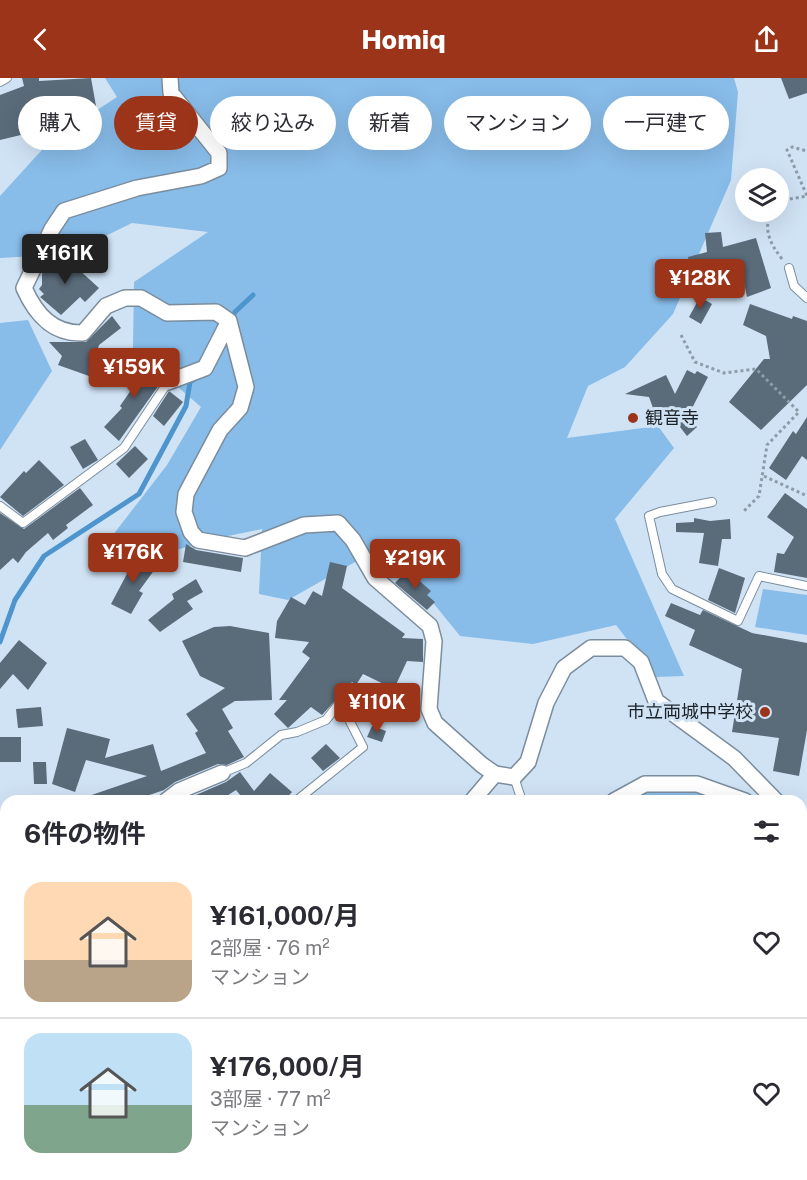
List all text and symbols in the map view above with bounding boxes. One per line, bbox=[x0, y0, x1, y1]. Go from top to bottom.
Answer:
icon: back bbox=[24, 23, 57, 56]
text: Homiq bbox=[361, 23, 446, 55]
icon: share bbox=[750, 23, 783, 56]
chip: 購入 bbox=[18, 96, 102, 150]
chip: 賃貸 bbox=[114, 96, 198, 150]
chip: 絞り込み bbox=[210, 96, 336, 150]
chip: 新着 bbox=[348, 96, 432, 150]
chip: マンション bbox=[444, 96, 591, 150]
chip: 一戸建て bbox=[603, 96, 729, 150]
map controls bbox=[735, 168, 789, 222]
button: layers bbox=[735, 168, 789, 222]
pin: ¥161K bbox=[23, 234, 107, 285]
text: ¥161K bbox=[36, 241, 94, 265]
pin: ¥128K bbox=[658, 259, 742, 310]
text: ¥128K bbox=[669, 266, 731, 290]
pin: ¥159K bbox=[92, 348, 176, 399]
text: ¥159K bbox=[103, 355, 165, 379]
place label: 観音寺 bbox=[645, 407, 699, 428]
marker: 観音寺 bbox=[626, 411, 640, 425]
pin: ¥176K bbox=[91, 533, 175, 584]
pin: ¥219K bbox=[373, 539, 457, 590]
text: ¥176K bbox=[102, 540, 164, 564]
text: ¥219K bbox=[384, 546, 446, 570]
pin: ¥110K bbox=[335, 683, 419, 734]
text: ¥110K bbox=[348, 690, 406, 714]
place label: 市立両城中学校 bbox=[627, 701, 753, 722]
marker: 市立両城中学校 bbox=[758, 705, 772, 719]
icon: filters bbox=[750, 815, 783, 848]
text: 6件の物件 bbox=[24, 818, 145, 849]
text: ¥161,000/月 bbox=[210, 900, 360, 931]
icon: home bbox=[72, 906, 144, 978]
icon: heart bbox=[750, 926, 783, 959]
text: 2部屋 · 76 m² bbox=[210, 936, 330, 960]
text: マンション bbox=[210, 965, 310, 989]
text: ¥176,000/月 bbox=[210, 1051, 365, 1082]
icon: home bbox=[72, 1057, 144, 1129]
icon: heart bbox=[750, 1077, 783, 1110]
text: 3部屋 · 77 m² bbox=[210, 1087, 331, 1111]
text: マンション bbox=[210, 1116, 310, 1140]

